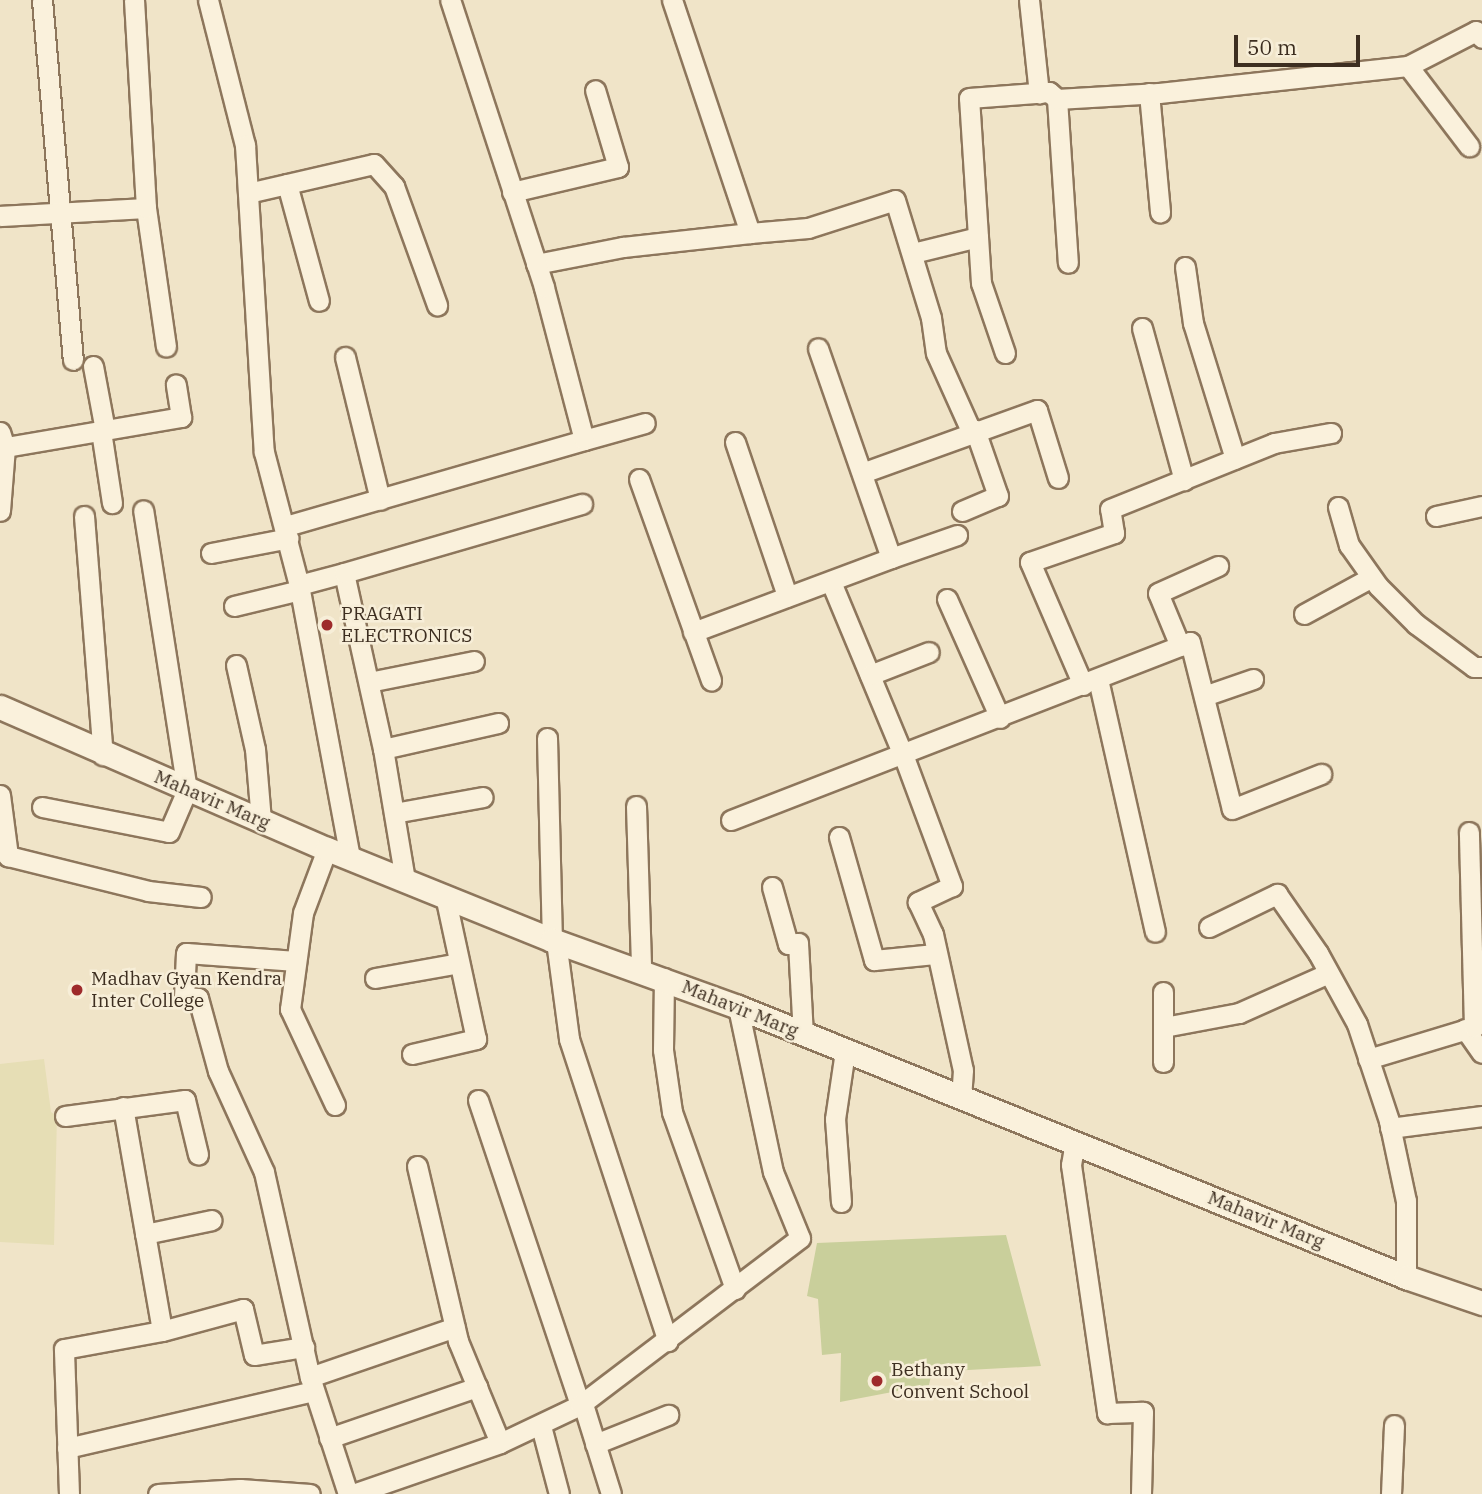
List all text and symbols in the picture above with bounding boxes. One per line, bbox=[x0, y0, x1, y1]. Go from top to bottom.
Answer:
scale bar bbox=[1237, 21, 1363, 65]
text: 50 m bbox=[1247, 33, 1297, 61]
place label: PRAGATI ELECTRONICS bbox=[341, 603, 472, 647]
marker: PRAGATI ELECTRONICS bbox=[319, 617, 335, 633]
street label: Mahavir Marg bbox=[151, 765, 273, 835]
place label: Madhav Gyan Kendra Inter College bbox=[91, 968, 282, 1012]
street label: Mahavir Marg bbox=[678, 975, 802, 1043]
marker: Madhav Gyan Kendra Inter College bbox=[69, 982, 85, 998]
street label: Mahavir Marg bbox=[1204, 1186, 1328, 1254]
place label: Bethany Convent School bbox=[891, 1359, 1029, 1403]
marker: Bethany Convent School bbox=[869, 1373, 885, 1389]

